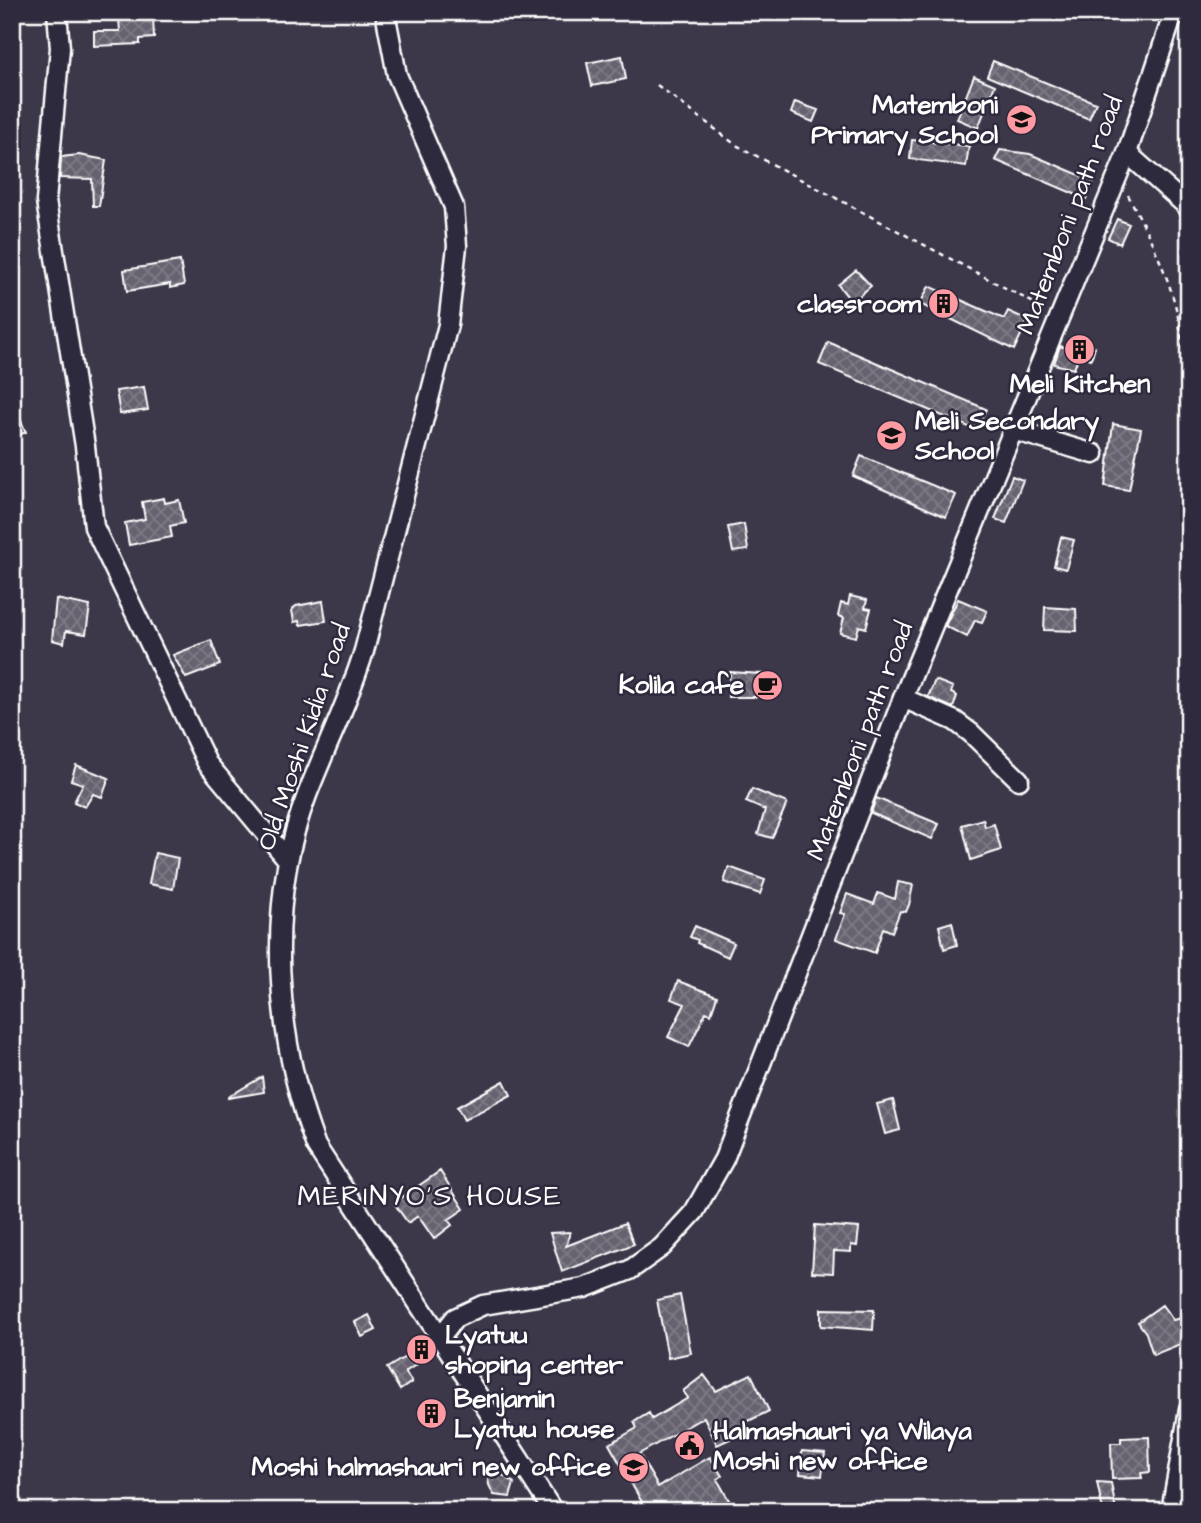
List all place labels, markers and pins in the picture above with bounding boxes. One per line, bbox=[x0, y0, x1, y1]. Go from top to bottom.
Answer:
place label: Matemboni Primary School bbox=[811, 87, 998, 156]
school or university icon: Matemboni Primary School bbox=[1004, 103, 1038, 137]
place label: classroom bbox=[797, 286, 922, 322]
building icon: classroom bbox=[927, 287, 961, 321]
building icon: Meli Kitchen bbox=[1063, 332, 1097, 366]
place label: Meli Kitchen bbox=[1010, 366, 1150, 402]
place label: Meli Secondary School bbox=[914, 403, 1100, 469]
school or university icon: Meli Secondary School bbox=[875, 419, 909, 453]
place label: Kolila cafe bbox=[619, 667, 744, 703]
cafe icon: Kolila cafe bbox=[750, 668, 784, 702]
place label: Lyatuu shoping center bbox=[445, 1317, 624, 1386]
building icon: Lyatuu shoping center bbox=[405, 1333, 439, 1367]
place label: Benjamin Lyatuu house bbox=[454, 1381, 615, 1450]
building icon: Benjamin Lyatuu house bbox=[414, 1397, 448, 1431]
place label: Halmashauri ya Wilaya Moshi new office bbox=[713, 1413, 972, 1479]
public building icon: Halmashauri ya Wilaya Moshi new office bbox=[673, 1429, 707, 1463]
place label: Moshi halmashauri new office bbox=[251, 1449, 611, 1485]
school or university icon: Moshi halmashauri new office bbox=[617, 1450, 651, 1484]

